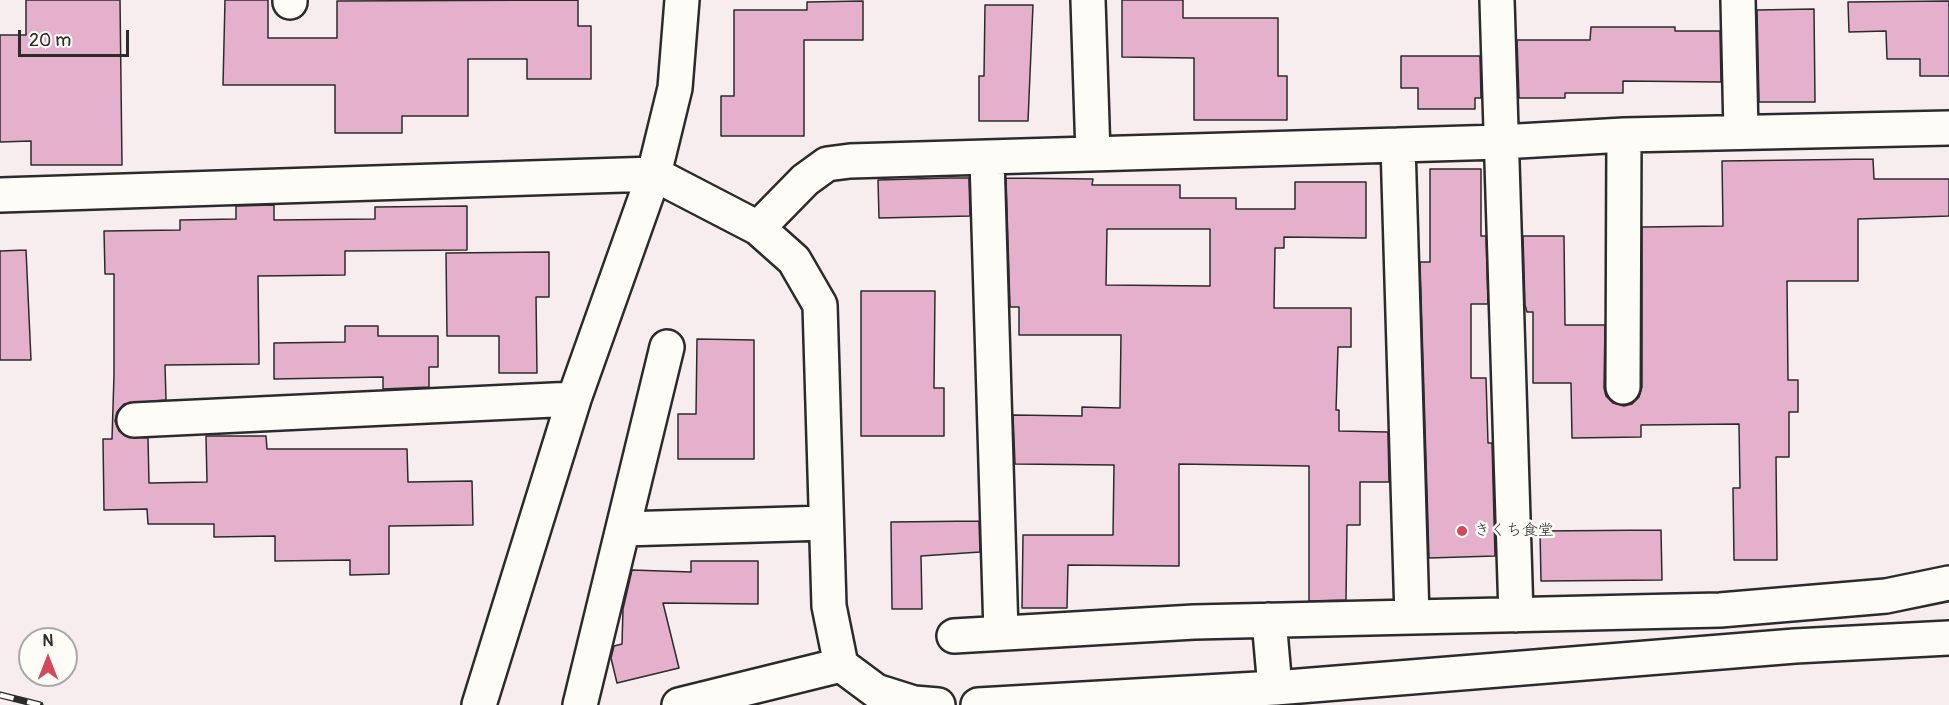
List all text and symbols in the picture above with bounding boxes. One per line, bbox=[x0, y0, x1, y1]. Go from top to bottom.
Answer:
scale bar bbox=[21, 18, 132, 56]
text: 20 m bbox=[29, 29, 71, 52]
place label: きくち食堂 bbox=[1474, 521, 1554, 541]
marker: きくち食堂 bbox=[1455, 524, 1469, 538]
north arrow bbox=[18, 627, 78, 687]
text: N bbox=[43, 631, 53, 651]

